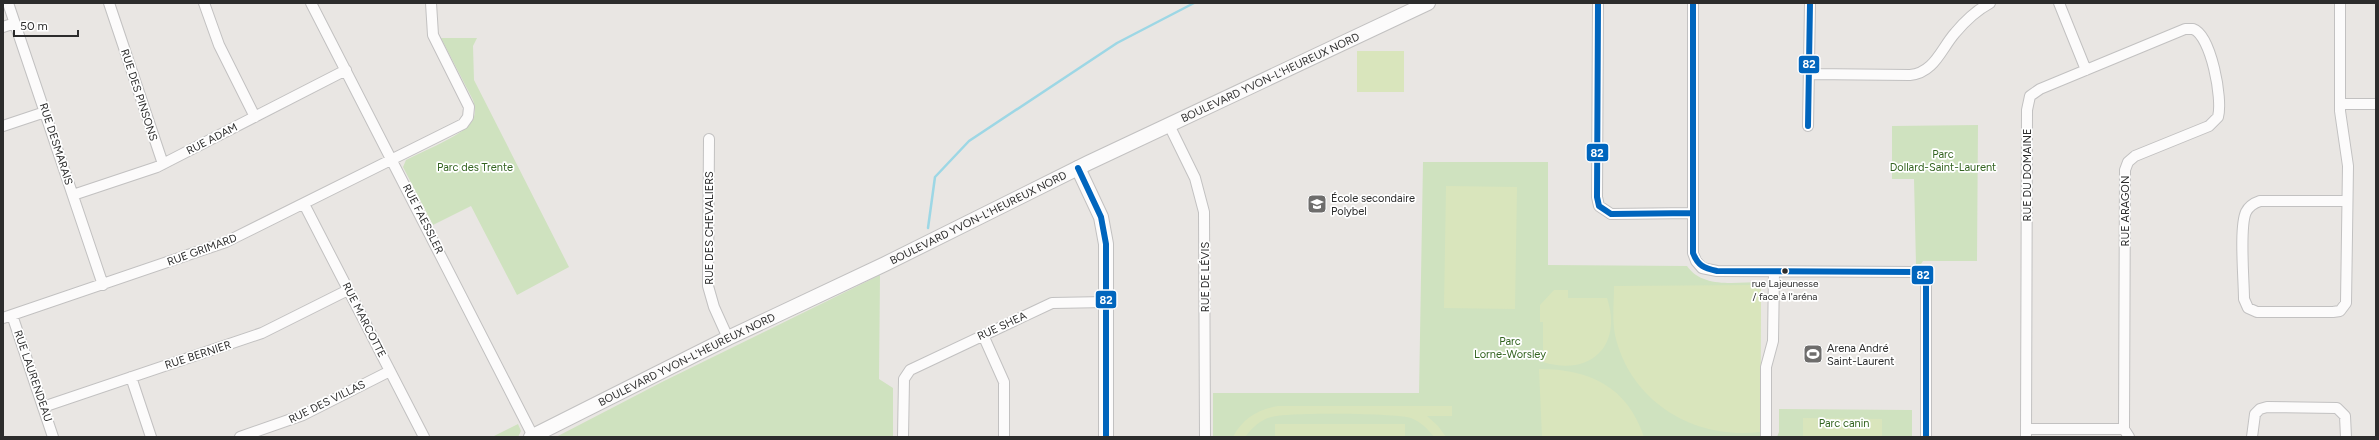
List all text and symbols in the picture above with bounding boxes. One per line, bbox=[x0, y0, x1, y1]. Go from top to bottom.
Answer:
scale bar bbox=[14, 12, 78, 38]
text: 50 m bbox=[20, 19, 48, 33]
street label: BOULEVARD YVON-L'HEUREUX NORD bbox=[1179, 30, 1362, 125]
street label: RUE DES PINSONS bbox=[118, 47, 160, 143]
line badge: 82 bbox=[1798, 55, 1820, 74]
text: 82 bbox=[1802, 58, 1816, 71]
street label: RUE DESMARAIS bbox=[37, 101, 75, 187]
street label: RUE ADAM bbox=[184, 121, 240, 157]
street label: RUE DU DOMAINE bbox=[2021, 129, 2034, 221]
line badge: 82 bbox=[1586, 143, 1609, 162]
text: 82 bbox=[1590, 147, 1604, 160]
park label: Parc Dollard-Saint-Laurent bbox=[1890, 148, 1996, 174]
park label: Parc des Trente bbox=[437, 161, 513, 174]
street label: BOULEVARD YVON-L'HEUREUX NORD bbox=[888, 168, 1069, 267]
street label: RUE DES CHEVALIERS bbox=[703, 171, 716, 285]
street label: RUE ARAGON bbox=[2119, 176, 2132, 246]
street label: RUE FAESSLER bbox=[400, 182, 446, 256]
place label: École secondaire Polybel bbox=[1331, 192, 1415, 218]
school or university icon: École secondaire Polybel bbox=[1306, 193, 1328, 215]
street label: RUE GRIMARD bbox=[165, 231, 239, 269]
street label: RUE DE LÉVIS bbox=[1199, 242, 1212, 312]
line badge: 82 bbox=[1911, 265, 1934, 285]
marker: rue Lajeunesse / face à l'aréna bbox=[1780, 266, 1790, 276]
text: 82 bbox=[1916, 269, 1930, 282]
place label: rue Lajeunesse / face à l'aréna bbox=[1752, 277, 1819, 303]
street label: RUE MARCOTTE bbox=[339, 280, 389, 360]
line badge: 82 bbox=[1095, 290, 1117, 309]
text: 82 bbox=[1099, 294, 1113, 307]
street label: RUE SHEA bbox=[975, 309, 1029, 343]
street label: BOULEVARD YVON-L'HEUREUX NORD bbox=[596, 310, 778, 409]
street label: RUE LAURENDEAU bbox=[11, 328, 55, 424]
park label: Parc Lorne-Worsley bbox=[1474, 335, 1546, 361]
street label: RUE BERNIER bbox=[163, 338, 233, 372]
place label: Arena André Saint-Laurent bbox=[1827, 342, 1894, 368]
sports icon: Arena André Saint-Laurent bbox=[1802, 343, 1824, 365]
street label: RUE DES VILLAS bbox=[287, 378, 368, 426]
park label: Parc canin bbox=[1819, 417, 1869, 430]

